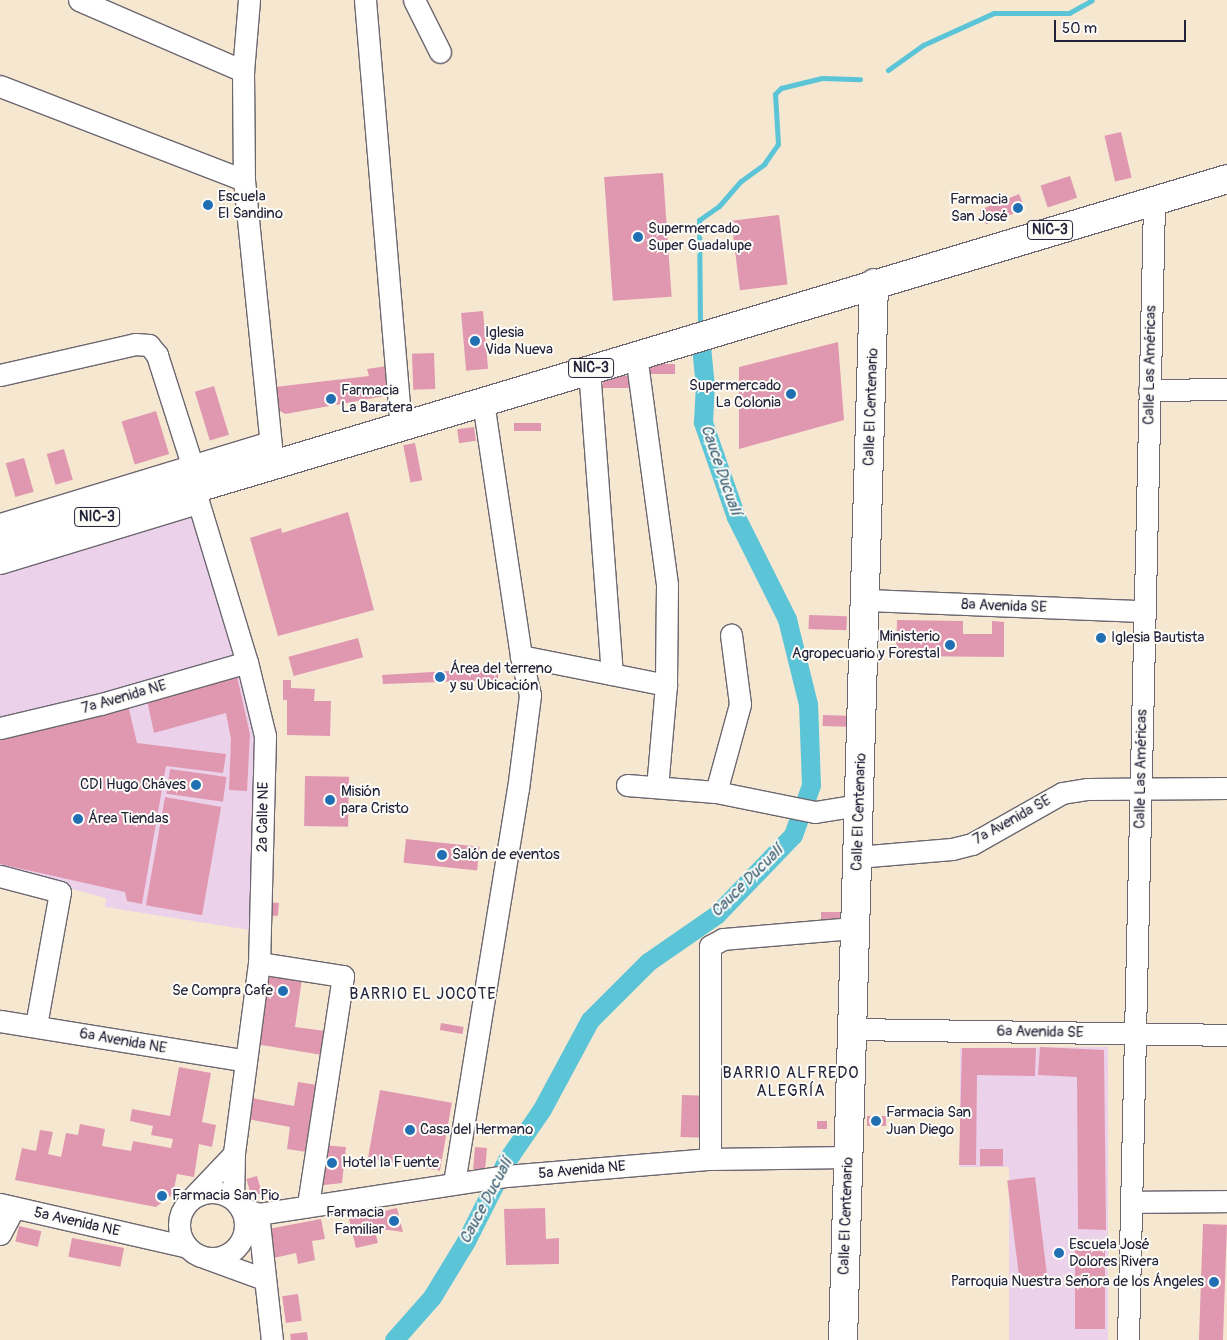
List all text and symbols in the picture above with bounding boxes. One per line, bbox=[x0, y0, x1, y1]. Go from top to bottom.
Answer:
scale bar bbox=[1057, 10, 1190, 42]
text: 50 m bbox=[1062, 19, 1097, 38]
place label: Escuela El Sandino bbox=[218, 187, 283, 222]
place label: Farmacia San José bbox=[950, 190, 1008, 225]
marker: Escuela El Sandino bbox=[202, 199, 214, 211]
marker: Farmacia San José bbox=[1012, 202, 1024, 214]
road number: NIC-3 bbox=[1026, 218, 1074, 242]
place label: Supermercado Super Guadalupe bbox=[648, 219, 752, 254]
marker: Supermercado Super Guadalupe bbox=[632, 231, 644, 243]
street label: Calle Las Américas bbox=[1140, 305, 1160, 425]
place label: Iglesia Vida Nueva bbox=[485, 323, 553, 358]
marker: Iglesia Vida Nueva bbox=[469, 335, 481, 347]
street label: Calle El Centenario bbox=[860, 348, 882, 466]
road number: NIC-3 bbox=[567, 356, 615, 379]
place label: Supermercado La Colonia bbox=[689, 376, 781, 411]
place label: Farmacia La Baratera bbox=[341, 381, 413, 416]
marker: Supermercado La Colonia bbox=[785, 388, 797, 400]
marker: Farmacia La Baratera bbox=[325, 393, 337, 405]
water label: Cauce Ducualí bbox=[697, 422, 745, 518]
road number: NIC-3 bbox=[73, 506, 121, 528]
street label: 8a Avenida SE bbox=[961, 596, 1047, 616]
place label: Ministerio Agropecuario y Forestal bbox=[792, 627, 940, 662]
place label: Iglesia Bautista bbox=[1111, 629, 1204, 647]
marker: Iglesia Bautista bbox=[1095, 632, 1107, 644]
marker: Ministerio Agropecuario y Forestal bbox=[944, 639, 956, 651]
place label: Área del terreno y su Ubicación bbox=[450, 659, 552, 694]
marker: Área del terreno y su Ubicación bbox=[434, 671, 446, 683]
street label: 7a Avenida NE bbox=[79, 676, 169, 718]
street label: Calle Las Américas bbox=[1131, 709, 1151, 829]
street label: Calle El Centenario bbox=[848, 753, 870, 871]
place label: CDI Hugo Cháves bbox=[80, 776, 186, 794]
marker: CDI Hugo Cháves bbox=[190, 779, 202, 791]
street label: 2a Calle NE bbox=[253, 782, 273, 852]
place label: Misión para Cristo bbox=[341, 782, 409, 817]
street label: 7a Avenida SE bbox=[970, 791, 1054, 849]
marker: Misión para Cristo bbox=[323, 793, 337, 807]
place label: Área Tiendas bbox=[88, 810, 168, 828]
marker: Área Tiendas bbox=[72, 813, 84, 825]
water label: Cauce Ducualí bbox=[707, 841, 787, 921]
place label: Salón de eventos bbox=[452, 846, 560, 864]
marker: Salón de eventos bbox=[436, 849, 448, 861]
place label: Se Compra Cafe bbox=[172, 982, 273, 1000]
district label: BARRIO EL JOCOTE bbox=[347, 984, 499, 1004]
marker: Se Compra Cafe bbox=[277, 985, 289, 997]
street label: 6a Avenida SE bbox=[996, 1022, 1084, 1042]
street label: 6a Avenida NE bbox=[78, 1024, 168, 1058]
district label: BARRIO ALFREDO ALEGRÍA bbox=[721, 1063, 861, 1101]
place label: Farmacia San Juan Diego bbox=[886, 1103, 971, 1138]
marker: Farmacia San Juan Diego bbox=[870, 1115, 882, 1127]
place label: Casa del Hermano bbox=[420, 1121, 533, 1139]
marker: Casa del Hermano bbox=[404, 1124, 416, 1136]
place label: Hotel la Fuente bbox=[342, 1154, 439, 1172]
water label: Cauce Ducualí bbox=[455, 1155, 517, 1247]
marker: Hotel la Fuente bbox=[326, 1157, 338, 1169]
street label: 5a Avenida NE bbox=[538, 1157, 626, 1183]
street label: Calle El Centenario bbox=[835, 1157, 857, 1275]
place label: Farmacia San Pio bbox=[172, 1187, 279, 1205]
marker: Farmacia San Pio bbox=[156, 1190, 168, 1202]
street label: 5a Avenida NE bbox=[32, 1203, 122, 1241]
place label: Farmacia Familiar bbox=[326, 1203, 384, 1238]
marker: Farmacia Familiar bbox=[388, 1215, 400, 1227]
place label: Escuela José Dolores Rivera bbox=[1069, 1235, 1159, 1270]
marker: Escuela José Dolores Rivera bbox=[1053, 1247, 1065, 1259]
place label: Parroquia Nuestra Señora de los Ángeles bbox=[951, 1273, 1204, 1291]
marker: Parroquia Nuestra Señora de los Ángeles bbox=[1208, 1276, 1220, 1288]

